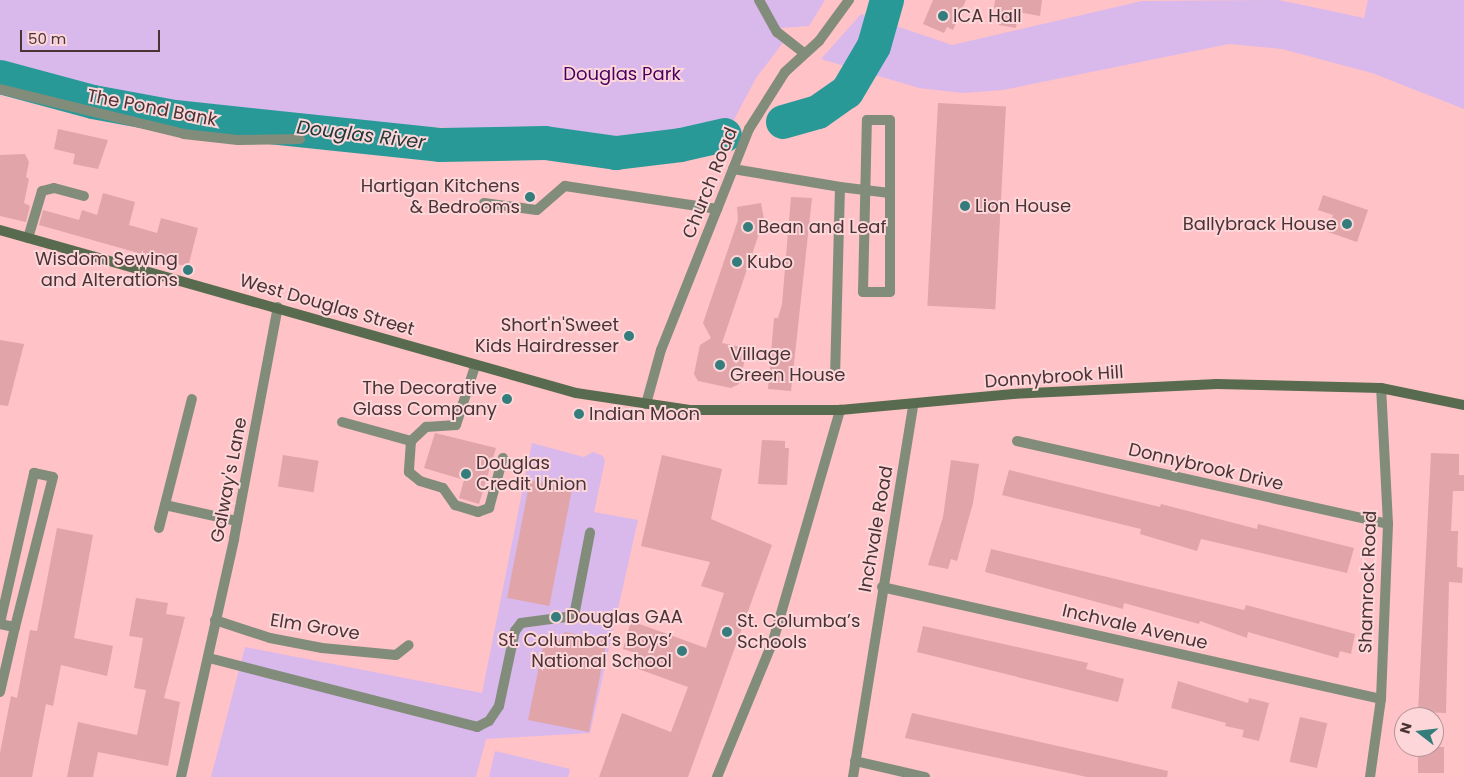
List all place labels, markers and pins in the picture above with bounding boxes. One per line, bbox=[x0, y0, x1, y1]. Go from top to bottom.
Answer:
place label: ICA Hall bbox=[953, 5, 1022, 27]
marker: ICA Hall bbox=[937, 10, 949, 22]
place label: Hartigan Kitchens & Bedrooms bbox=[361, 176, 520, 218]
marker: Hartigan Kitchens & Bedrooms bbox=[524, 191, 536, 203]
place label: Lion House bbox=[975, 195, 1071, 217]
marker: Lion House bbox=[959, 200, 971, 212]
place label: Ballybrack House bbox=[1183, 213, 1337, 235]
place label: Bean and Leaf bbox=[758, 216, 886, 238]
marker: Ballybrack House bbox=[1341, 218, 1353, 230]
marker: Bean and Leaf bbox=[742, 221, 754, 233]
place label: Wisdom Sewing and Alterations bbox=[35, 249, 178, 292]
place label: Kubo bbox=[747, 251, 793, 273]
marker: Kubo bbox=[731, 256, 743, 268]
marker: Wisdom Sewing and Alterations bbox=[182, 264, 194, 276]
place label: Short'n'Sweet Kids Hairdresser bbox=[475, 315, 619, 358]
marker: Short'n'Sweet Kids Hairdresser bbox=[623, 330, 635, 342]
place label: Village Green House bbox=[730, 344, 845, 386]
marker: Village Green House bbox=[714, 359, 726, 371]
place label: The Decorative Glass Company bbox=[353, 378, 497, 420]
marker: The Decorative Glass Company bbox=[501, 393, 513, 405]
place label: Indian Moon bbox=[589, 403, 700, 425]
marker: Indian Moon bbox=[573, 408, 585, 420]
place label: Douglas Credit Union bbox=[476, 453, 587, 496]
marker: Douglas Credit Union bbox=[460, 468, 472, 480]
place label: Douglas GAA bbox=[566, 606, 683, 628]
marker: Douglas GAA bbox=[550, 611, 562, 623]
place label: St. Columba’s Schools bbox=[737, 611, 860, 654]
marker: St. Columba’s Schools bbox=[721, 626, 733, 638]
place label: St. Columba’s Boys’ National School bbox=[498, 630, 672, 672]
marker: St. Columba’s Boys’ National School bbox=[676, 645, 688, 657]

